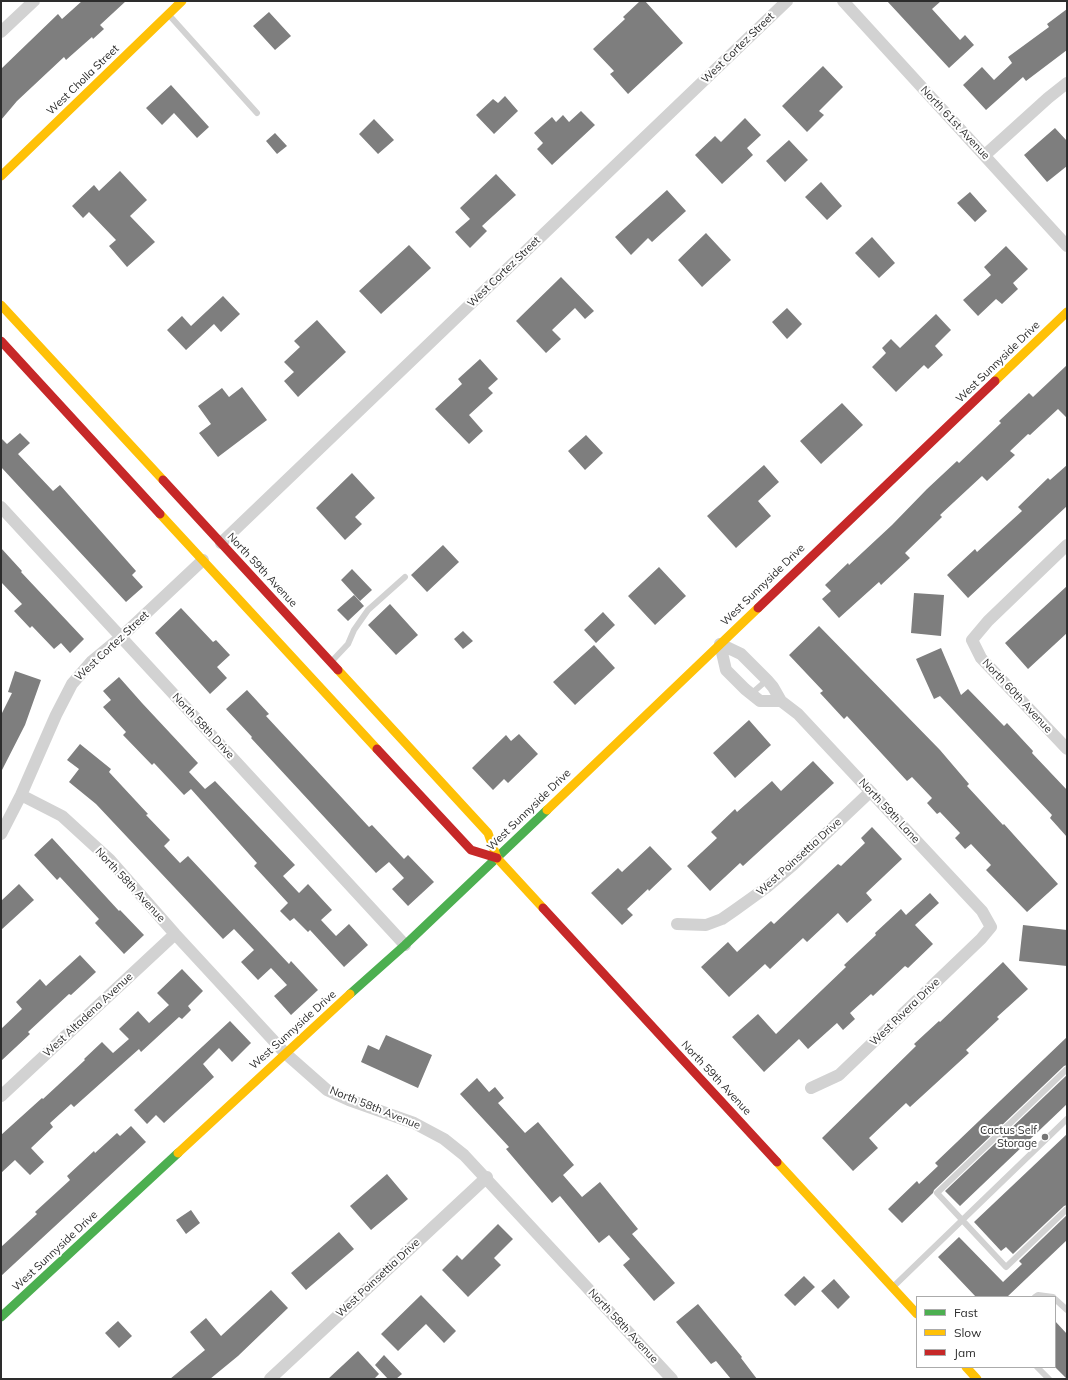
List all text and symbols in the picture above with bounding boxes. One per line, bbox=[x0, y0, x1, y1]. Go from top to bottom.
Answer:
street label: West Cortez Street bbox=[699, 10, 777, 86]
street label: West Cholla Street bbox=[44, 42, 122, 118]
street label: North 61st Avenue bbox=[918, 84, 992, 162]
street label: West Cortez Street bbox=[465, 234, 543, 310]
street label: West Sunnyside Drive bbox=[953, 319, 1043, 405]
street label: North 59th Avenue bbox=[224, 530, 300, 610]
street label: West Sunnyside Drive bbox=[718, 542, 808, 628]
street label: West Cortez Street bbox=[72, 608, 152, 684]
street label: North 60th Avenue bbox=[979, 656, 1055, 736]
street label: North 58th Drive bbox=[169, 690, 237, 762]
street label: West Sunnyside Drive bbox=[484, 767, 574, 853]
street label: North 59th Lane bbox=[856, 776, 922, 846]
street label: West Poinsettia Drive bbox=[754, 815, 844, 899]
street label: North 58th Avenue bbox=[92, 845, 168, 925]
street label: West Altadena Avenue bbox=[40, 970, 136, 1060]
street label: West Rivera Drive bbox=[867, 975, 943, 1049]
street label: West Sunnyside Drive bbox=[247, 988, 339, 1072]
street label: North 59th Avenue bbox=[678, 1038, 754, 1118]
street label: North 58th Avenue bbox=[328, 1084, 422, 1132]
place label: Cactus Self Storage bbox=[980, 1124, 1037, 1150]
marker: Cactus Self Storage bbox=[1040, 1132, 1050, 1142]
street label: West Sunnyside Drive bbox=[10, 1208, 100, 1294]
street label: West Poinsettia Drive bbox=[333, 1236, 423, 1320]
street label: North 58th Avenue bbox=[585, 1286, 661, 1366]
legend bbox=[916, 1296, 1056, 1368]
text: Fast bbox=[954, 1305, 978, 1320]
text: Slow bbox=[954, 1325, 982, 1340]
text: Jam bbox=[954, 1345, 976, 1360]

